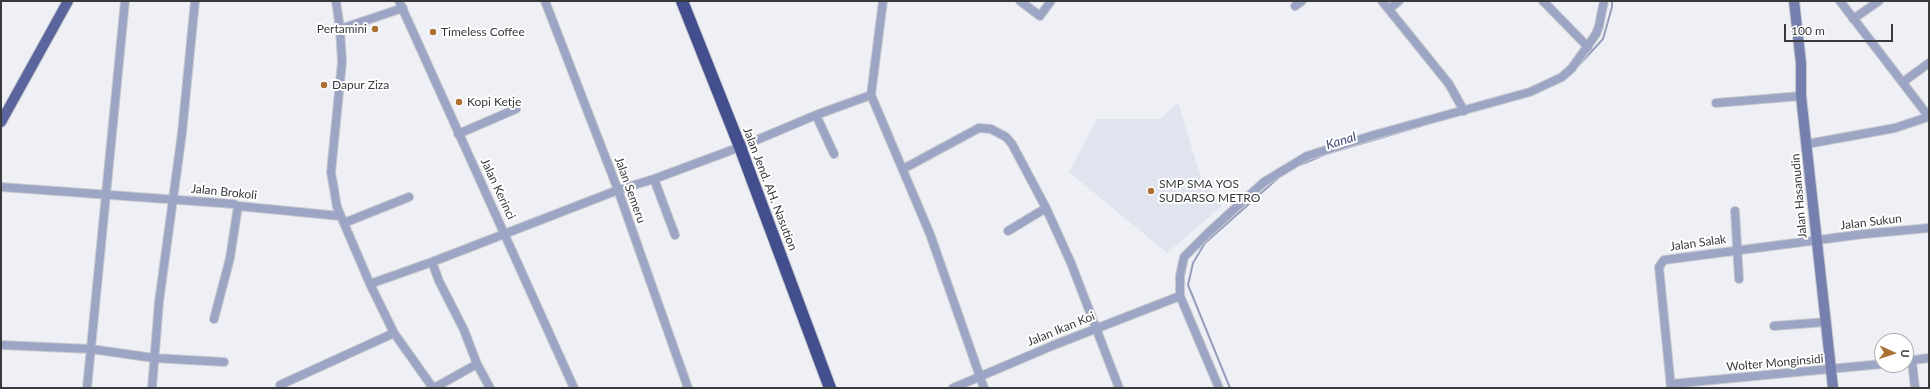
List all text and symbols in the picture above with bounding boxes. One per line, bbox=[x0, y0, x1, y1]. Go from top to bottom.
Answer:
scale bar bbox=[1786, 16, 1895, 42]
place label: Pertamini bbox=[317, 22, 367, 36]
text: 100 m bbox=[1791, 23, 1825, 38]
marker: Pertamini bbox=[370, 24, 380, 34]
place label: Timeless Coffee bbox=[441, 25, 525, 39]
marker: Timeless Coffee bbox=[428, 27, 438, 37]
place label: Dapur Ziza bbox=[332, 78, 389, 92]
marker: Dapur Ziza bbox=[319, 80, 329, 90]
place label: Kopi Ketje bbox=[467, 95, 521, 109]
marker: Kopi Ketje bbox=[454, 97, 464, 107]
street label: Jalan Jend. AH. Nasution bbox=[740, 125, 800, 253]
water label: Kanal bbox=[1324, 129, 1358, 153]
street label: Jalan Hasanudin bbox=[1788, 153, 1810, 239]
street label: Jalan Semeru bbox=[611, 155, 649, 225]
street label: Jalan Kerinci bbox=[478, 156, 518, 222]
place label: SMP SMA YOS SUDARSO METRO bbox=[1159, 177, 1260, 205]
street label: Jalan Brokoli bbox=[190, 181, 258, 203]
marker: SMP SMA YOS SUDARSO METRO bbox=[1146, 186, 1156, 196]
street label: Jalan Sukun bbox=[1839, 211, 1903, 233]
street label: Jalan Salak bbox=[1669, 232, 1727, 254]
street label: Jalan Ikan Koi bbox=[1025, 309, 1097, 349]
north arrow bbox=[1874, 333, 1914, 373]
text: U bbox=[1899, 349, 1912, 358]
street label: Wolter Monginsidi bbox=[1726, 352, 1824, 374]

